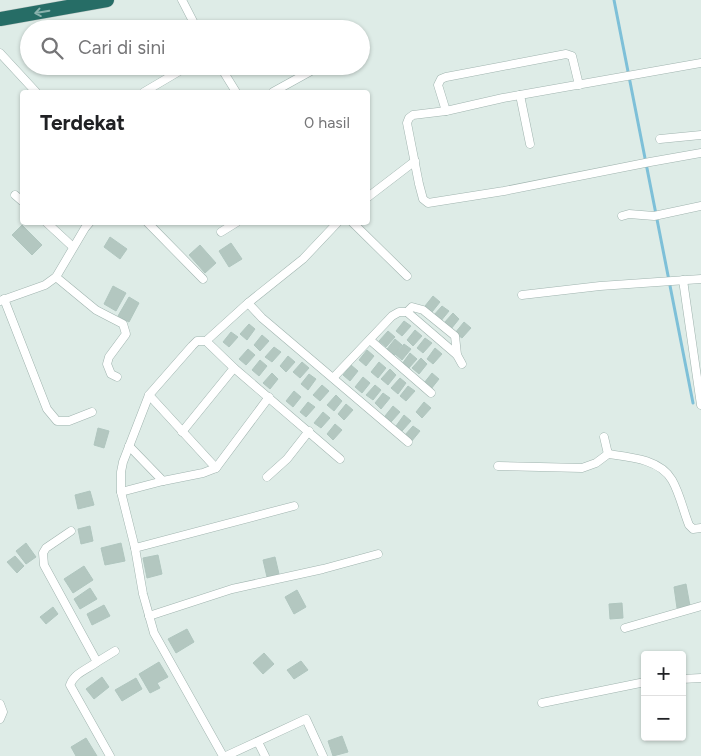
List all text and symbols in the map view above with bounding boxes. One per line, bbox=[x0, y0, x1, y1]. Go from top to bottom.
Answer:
one-way arrow bbox=[34, 7, 50, 17]
search box bbox=[20, 20, 370, 75]
icon: search bbox=[38, 34, 66, 62]
text: Cari di sini bbox=[78, 36, 165, 59]
text: Terdekat bbox=[40, 110, 125, 135]
text: 0 hasil bbox=[304, 113, 350, 132]
map controls bbox=[641, 651, 686, 741]
button: + bbox=[641, 651, 686, 696]
button: − bbox=[641, 696, 686, 741]

